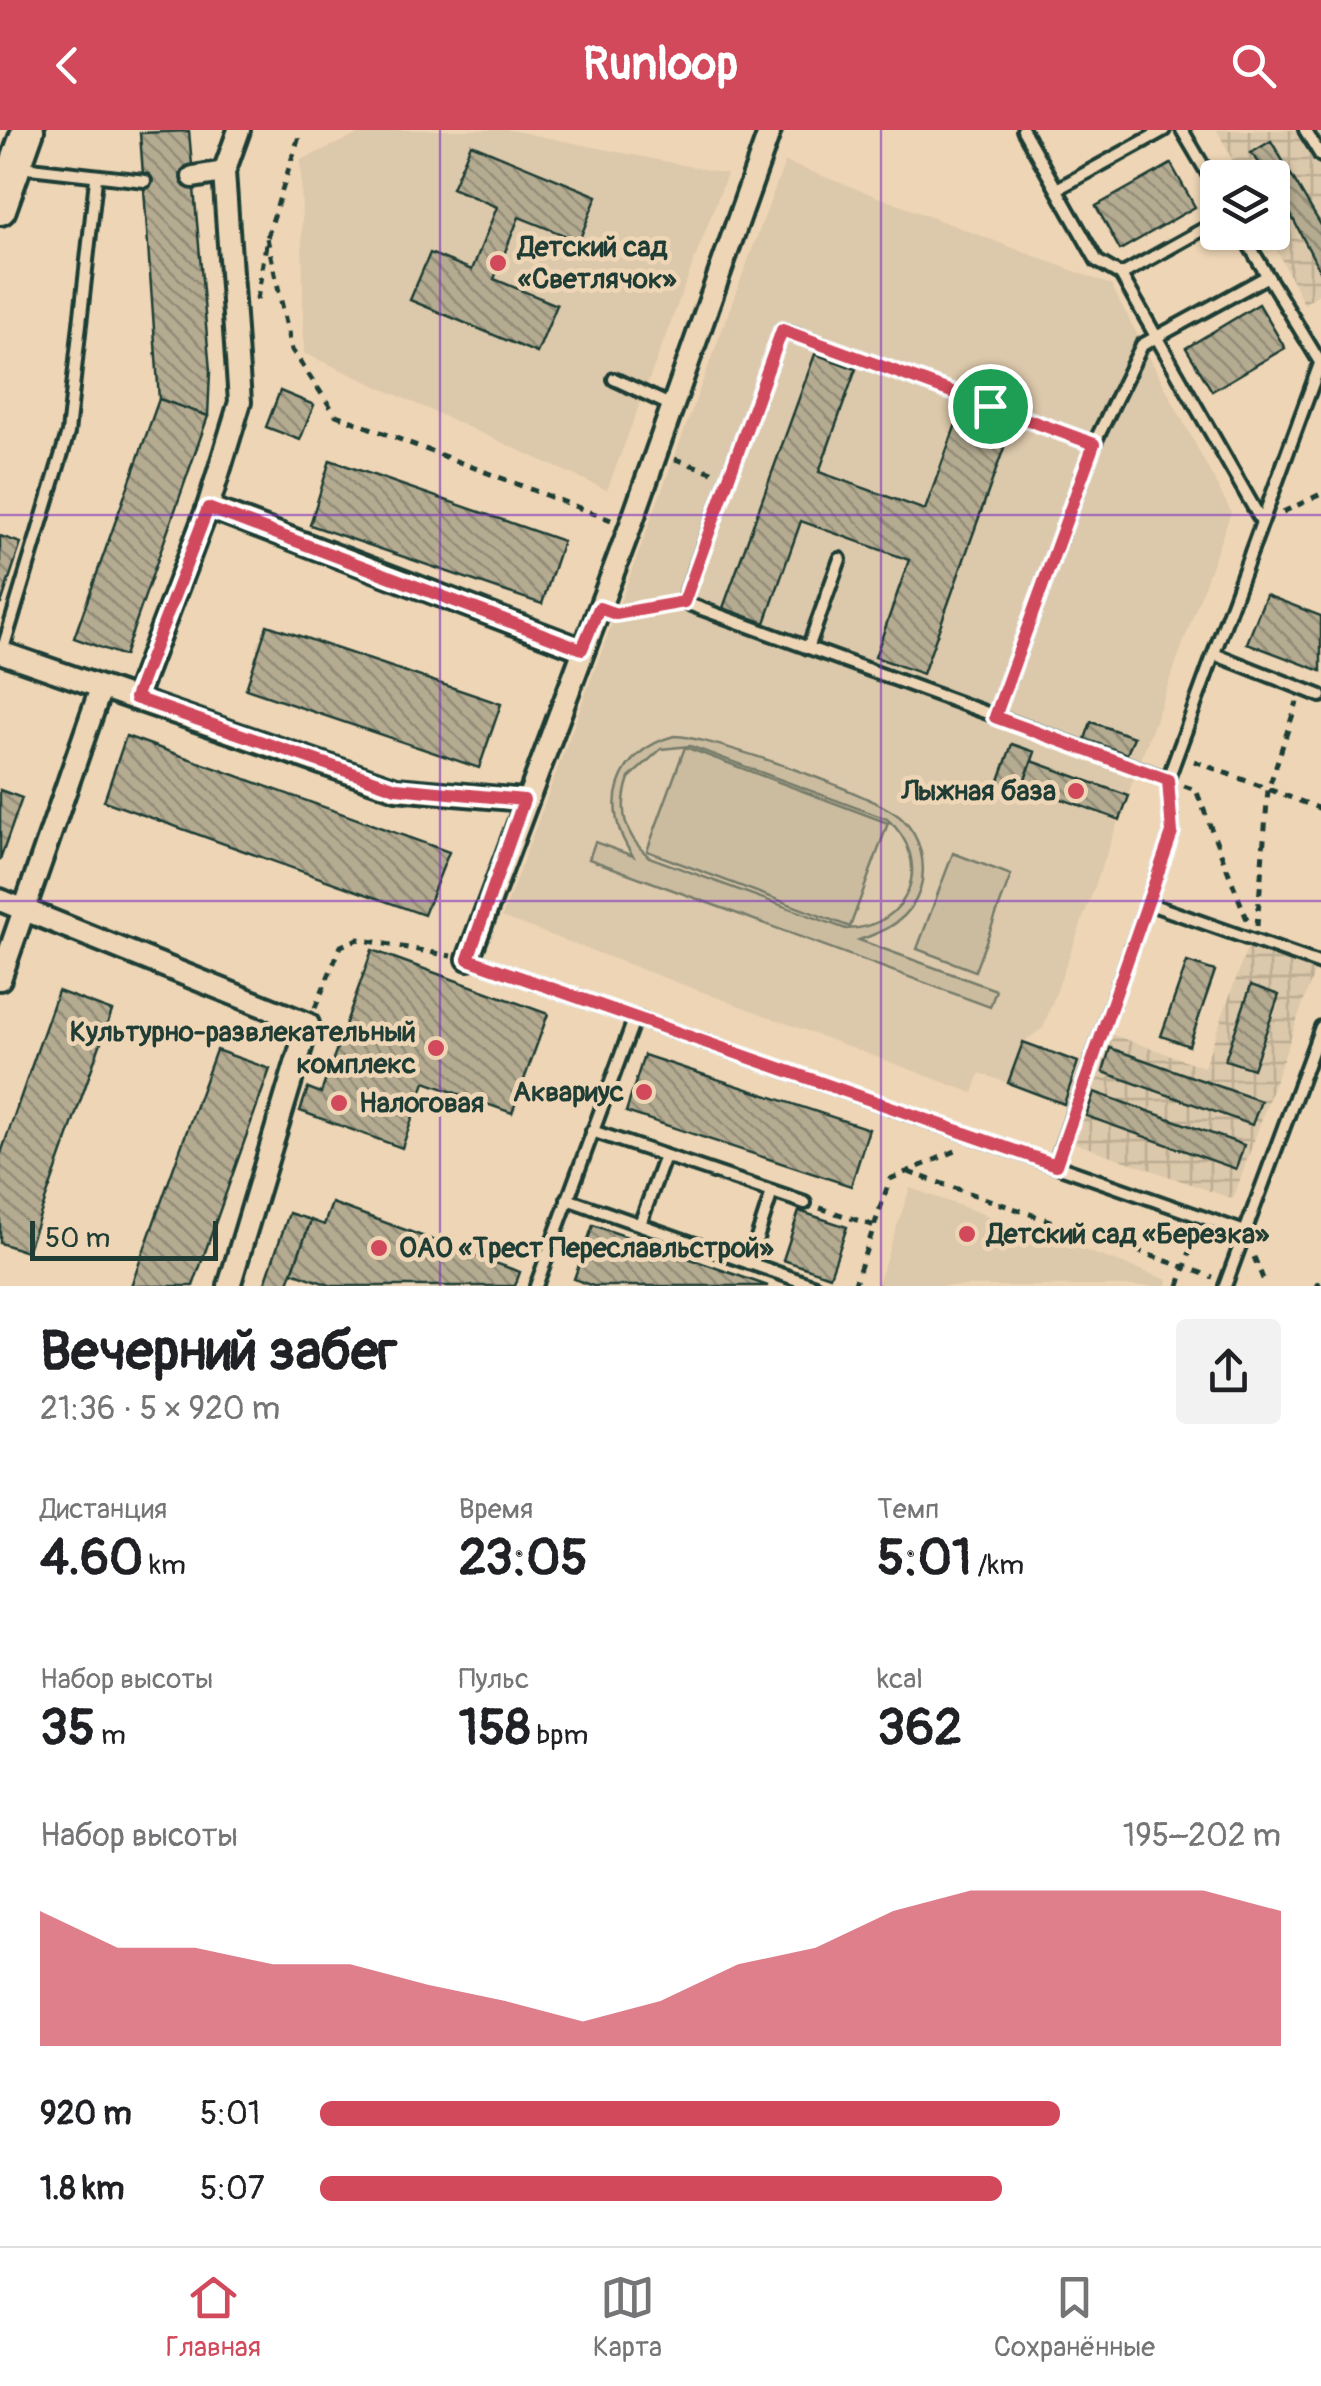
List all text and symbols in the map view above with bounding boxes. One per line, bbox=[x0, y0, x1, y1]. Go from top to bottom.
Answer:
text: Runloop bbox=[583, 37, 738, 93]
icon: back bbox=[40, 38, 95, 93]
icon: search bbox=[1226, 38, 1281, 93]
map controls bbox=[1200, 160, 1290, 250]
button: layers bbox=[1200, 160, 1290, 250]
place label: Детский сад «Светлячок» bbox=[516, 230, 677, 297]
marker: Детский сад «Светлячок» bbox=[487, 252, 509, 274]
pin bbox=[948, 364, 1033, 449]
icon: arrive bbox=[963, 379, 1018, 434]
place label: Лыжная база bbox=[900, 774, 1056, 809]
marker: Лыжная база bbox=[1065, 780, 1087, 802]
place label: Культурно-развлекательный комплекс bbox=[70, 1015, 416, 1082]
marker: Культурно-развлекательный комплекс bbox=[425, 1037, 447, 1059]
place label: Аквариус bbox=[513, 1075, 624, 1110]
marker: Аквариус bbox=[633, 1081, 655, 1103]
place label: Налоговая bbox=[359, 1086, 484, 1121]
marker: Налоговая bbox=[328, 1092, 350, 1114]
scale bar bbox=[30, 1216, 218, 1260]
place label: Детский сад «Березка» bbox=[985, 1217, 1270, 1252]
text: 50 m bbox=[45, 1221, 110, 1256]
marker: Детский сад «Березка» bbox=[956, 1223, 978, 1245]
place label: ОАО «Трест Переславльстрой» bbox=[399, 1231, 774, 1266]
marker: ОАО «Трест Переславльстрой» bbox=[368, 1237, 390, 1259]
text: Вечерний забег bbox=[40, 1317, 397, 1386]
button: share bbox=[1176, 1319, 1281, 1424]
text: 21:36 · 5 × 920 m bbox=[40, 1389, 280, 1429]
text: Дистанция bbox=[40, 1492, 167, 1527]
text: Время bbox=[459, 1492, 533, 1527]
text: Темп bbox=[877, 1492, 939, 1527]
text: 4.60 bbox=[40, 1527, 143, 1590]
text: 23:05 bbox=[459, 1527, 588, 1590]
text: 5:01 bbox=[877, 1527, 971, 1590]
text: km bbox=[143, 1548, 186, 1583]
text: /km bbox=[971, 1548, 1024, 1583]
text: Набор высоты bbox=[40, 1662, 213, 1697]
text: Пульс bbox=[459, 1662, 529, 1697]
text: kcal bbox=[877, 1662, 923, 1697]
text: 35 bbox=[40, 1697, 95, 1760]
text: 158 bbox=[459, 1697, 531, 1760]
text: 362 bbox=[877, 1697, 962, 1760]
text: m bbox=[95, 1718, 126, 1753]
text: bpm bbox=[531, 1718, 588, 1753]
text: Набор высоты bbox=[40, 1816, 238, 1856]
text: 195–202 m bbox=[1123, 1816, 1281, 1856]
text: 920 m bbox=[40, 2094, 132, 2134]
text: 5:01 bbox=[200, 2094, 260, 2134]
text: 1.8 km bbox=[40, 2169, 124, 2209]
text: 5:07 bbox=[200, 2169, 265, 2209]
tab: Главная bbox=[166, 2270, 261, 2365]
tab: Карта bbox=[593, 2270, 662, 2365]
tab: Сохранённые bbox=[994, 2270, 1155, 2365]

